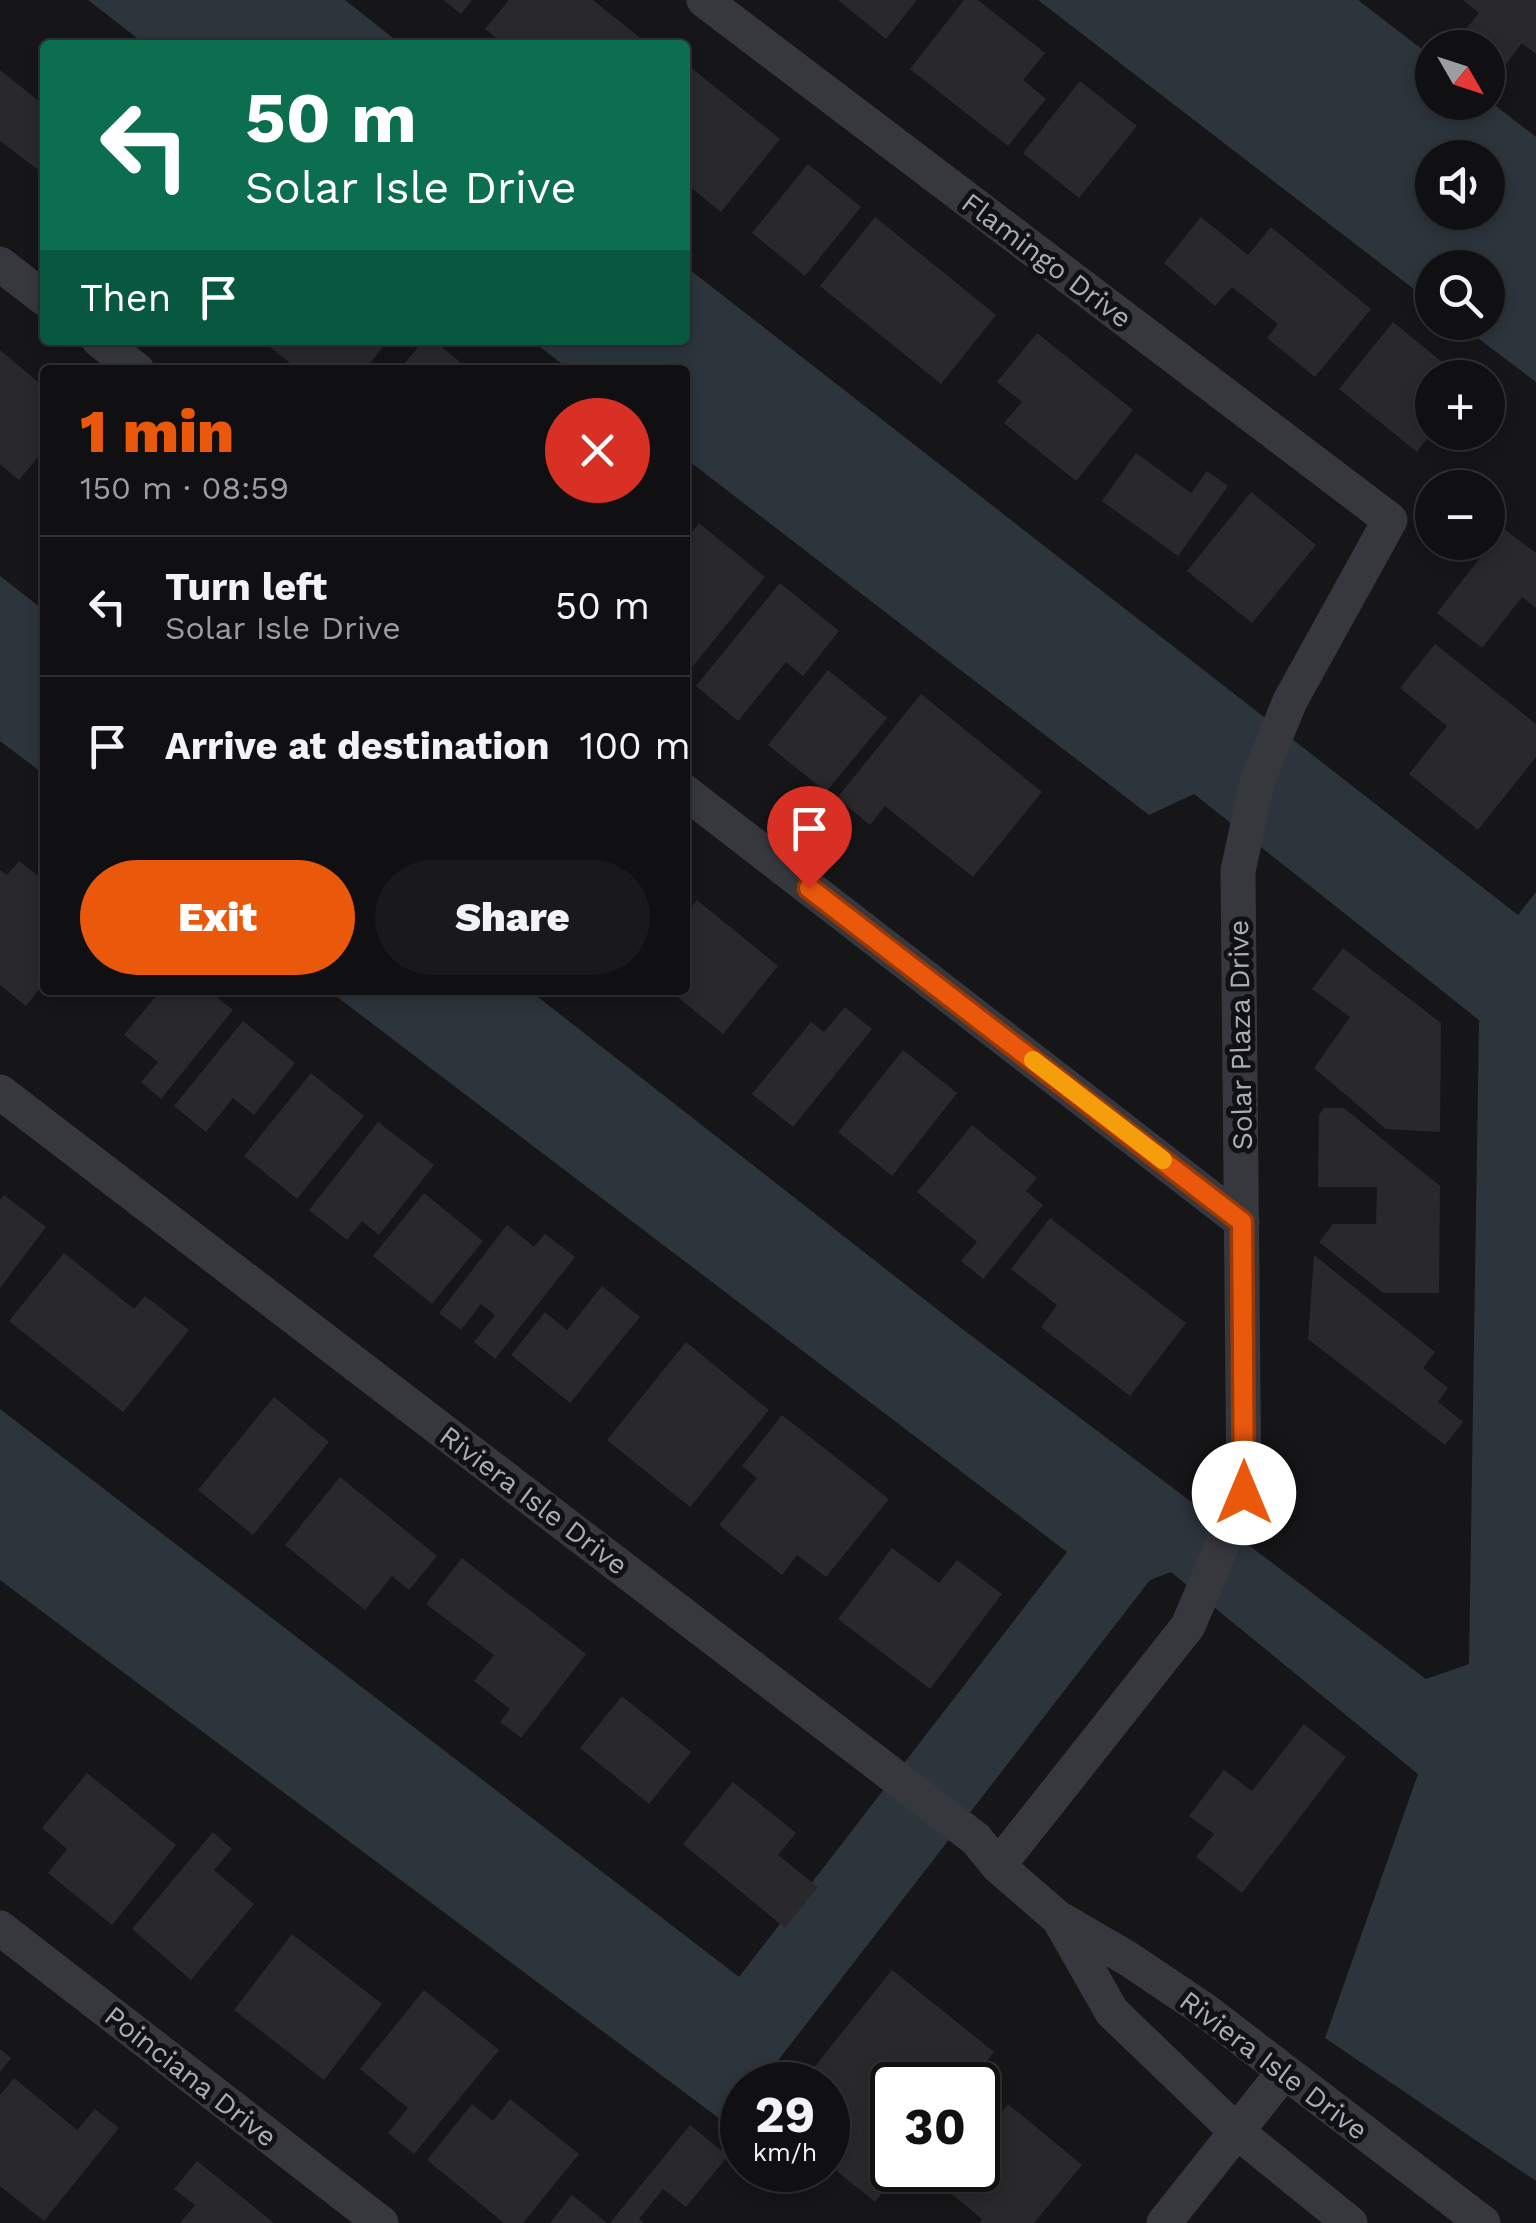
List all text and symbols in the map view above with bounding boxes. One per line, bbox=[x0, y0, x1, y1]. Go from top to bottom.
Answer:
north arrow bbox=[1415, 30, 1505, 120]
map controls bbox=[1415, 30, 1505, 560]
text: 50 m bbox=[245, 77, 417, 159]
icon: left bbox=[80, 80, 210, 210]
button: sound bbox=[1415, 140, 1505, 230]
text: Solar Isle Drive bbox=[245, 161, 576, 214]
street label: Flamingo Drive bbox=[955, 186, 1138, 335]
button: search bbox=[1415, 250, 1505, 340]
icon: arrive bbox=[191, 270, 246, 325]
text: Then bbox=[80, 276, 171, 320]
button: + bbox=[1415, 360, 1505, 450]
text: 1 min bbox=[80, 396, 234, 467]
button: close bbox=[545, 398, 650, 503]
text: 150 m · 08:59 bbox=[80, 469, 289, 507]
button: − bbox=[1415, 470, 1505, 560]
text: Turn left bbox=[165, 565, 327, 609]
icon: left bbox=[80, 579, 135, 634]
text: 50 m bbox=[555, 584, 650, 628]
text: Solar Isle Drive bbox=[165, 609, 401, 647]
icon: arrive bbox=[80, 719, 135, 774]
text: Arrive at destination bbox=[165, 724, 550, 768]
text: 100 m bbox=[580, 724, 691, 768]
pin bbox=[767, 786, 852, 889]
icon: arrive bbox=[782, 801, 837, 856]
button: Exit bbox=[80, 860, 355, 975]
button: Share bbox=[375, 860, 650, 975]
street label: Solar Plaza Drive bbox=[1222, 920, 1259, 1150]
street label: Riviera Isle Drive bbox=[433, 1419, 634, 1582]
position arrow bbox=[1192, 1441, 1296, 1545]
street label: Riviera Isle Drive bbox=[1173, 1984, 1374, 2147]
street label: Poinciana Drive bbox=[98, 1999, 283, 2154]
speed limit sign: 30 bbox=[870, 2062, 1000, 2192]
text: 29 bbox=[755, 2085, 815, 2144]
text: km/h bbox=[753, 2138, 817, 2167]

